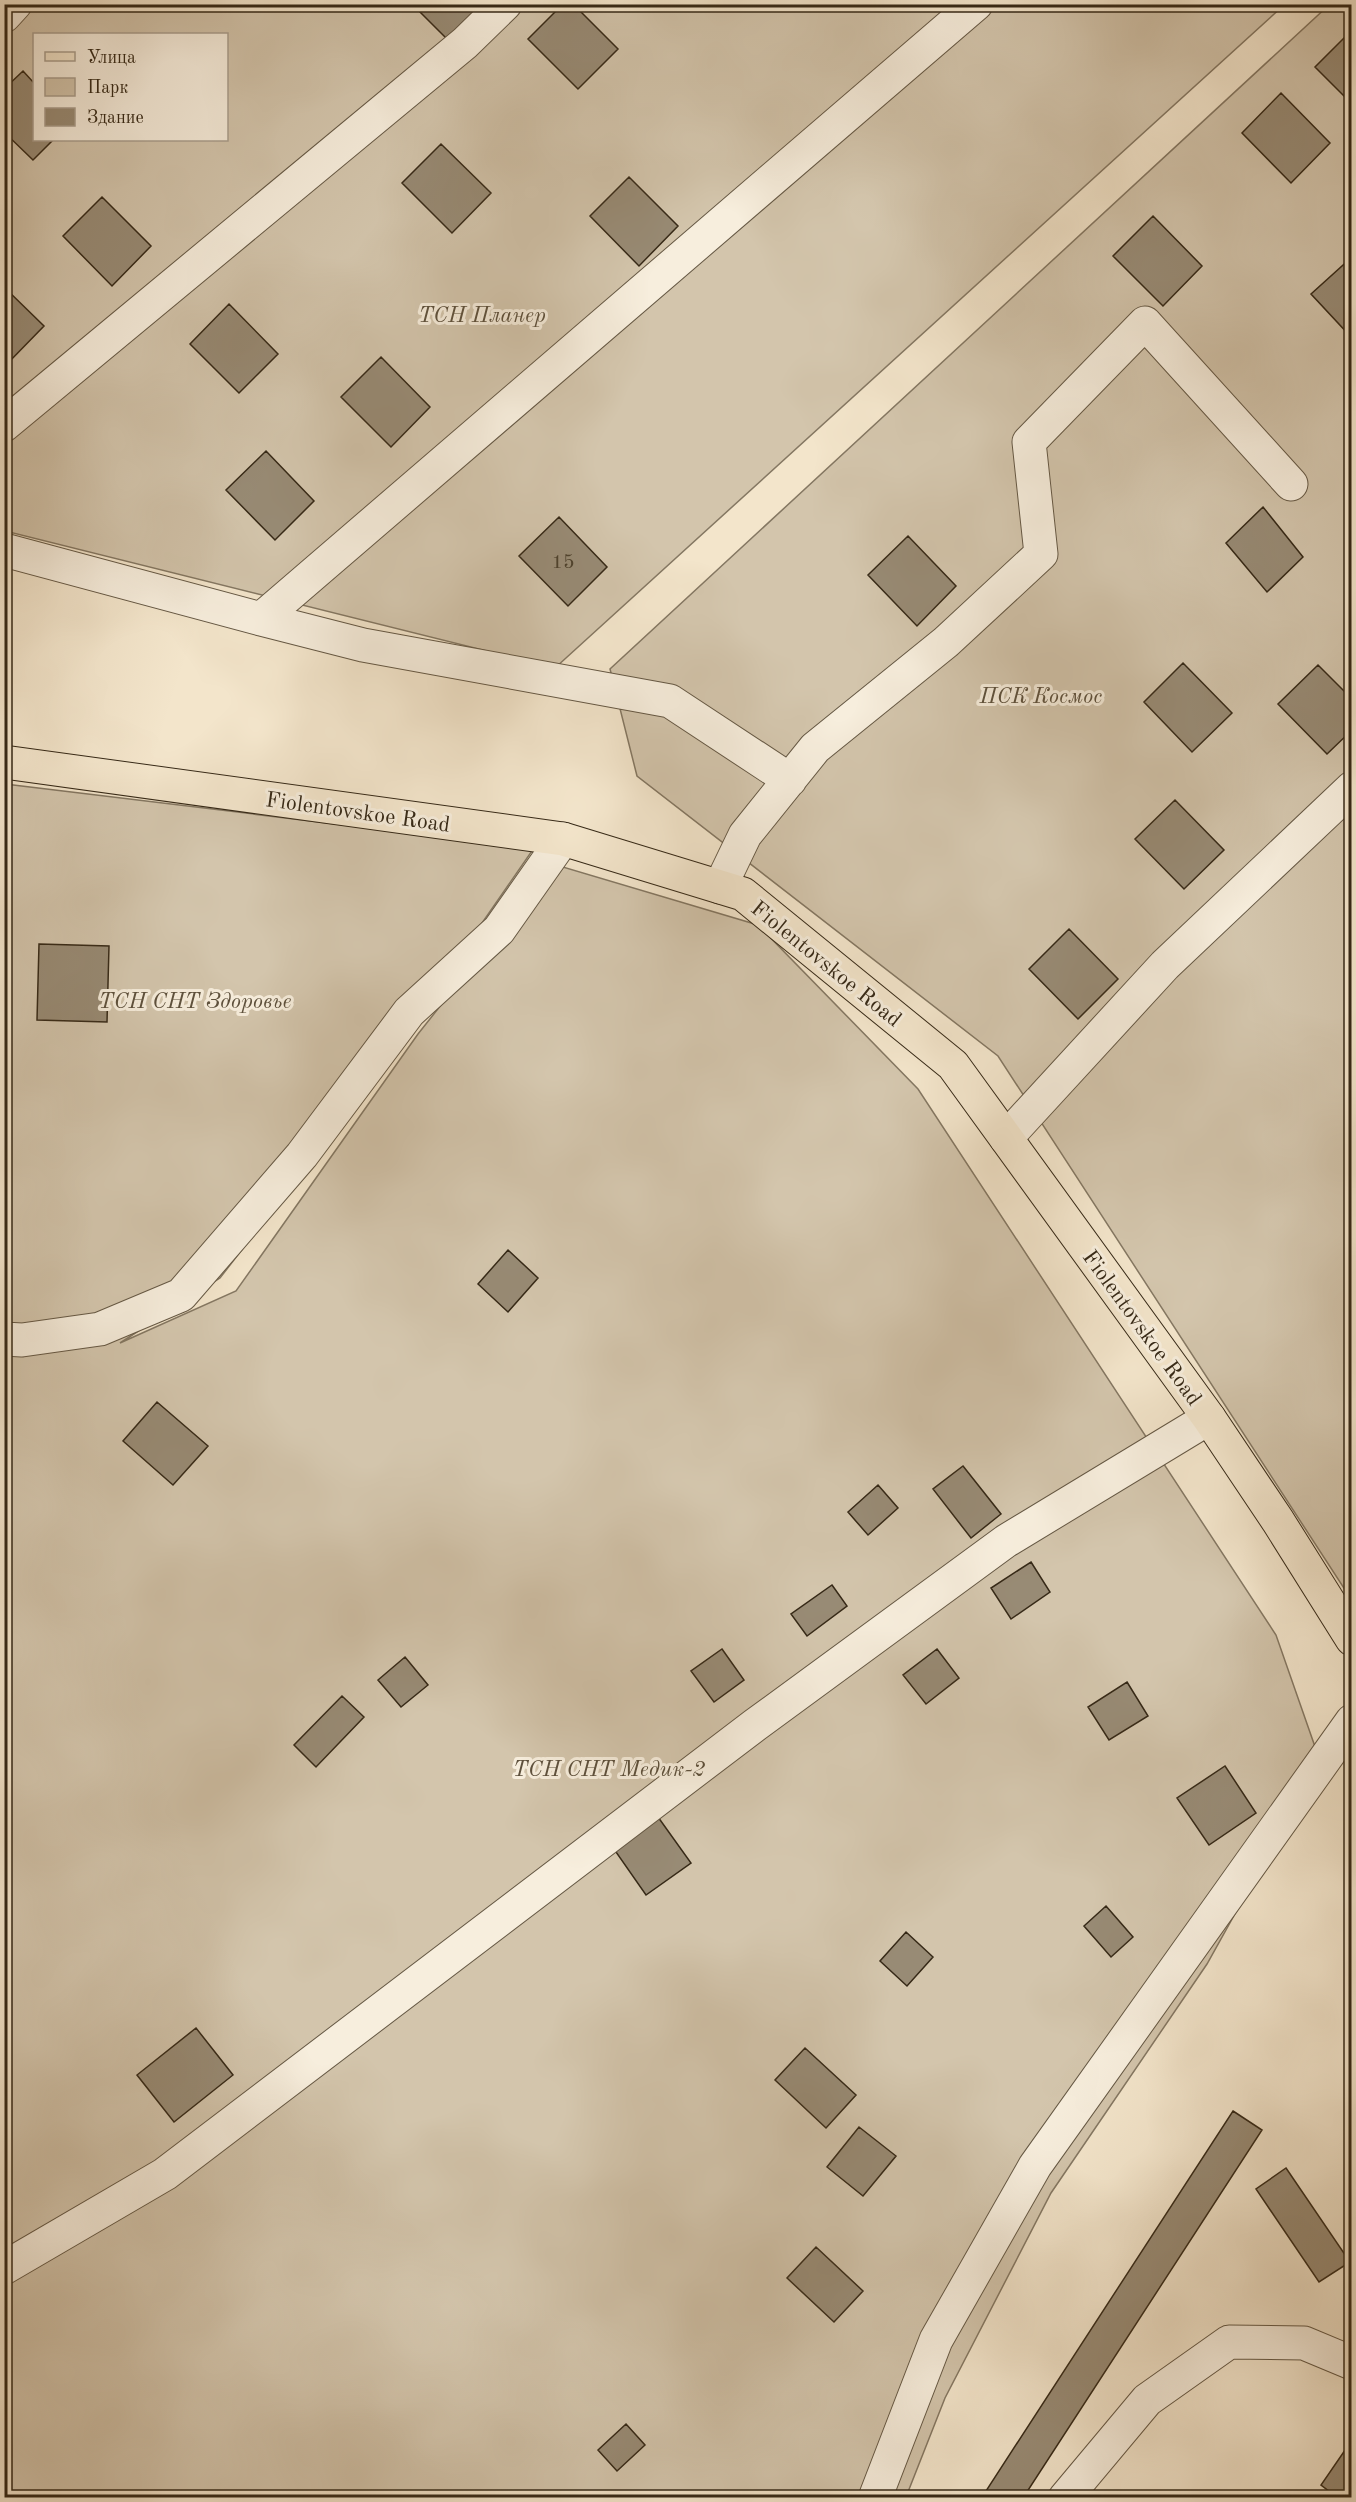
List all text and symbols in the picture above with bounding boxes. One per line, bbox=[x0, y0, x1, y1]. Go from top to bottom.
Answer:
legend bbox=[33, 33, 228, 141]
text: Улица bbox=[87, 49, 136, 67]
text: Парк bbox=[87, 79, 128, 97]
text: Здание bbox=[87, 109, 144, 127]
park label: ТСН Планер bbox=[418, 305, 546, 327]
house number: 15 bbox=[551, 553, 575, 573]
park label: ПСК Космос bbox=[979, 686, 1102, 708]
street label: Fiolentovskoe Road bbox=[264, 789, 451, 837]
street label: Fiolentovskoe Road bbox=[746, 897, 905, 1032]
park label: ТСН СНТ Здоровье bbox=[99, 991, 291, 1013]
street label: Fiolentovskoe Road bbox=[1078, 1246, 1205, 1410]
park label: ТСН СНТ Медик-2 bbox=[513, 1759, 705, 1781]

